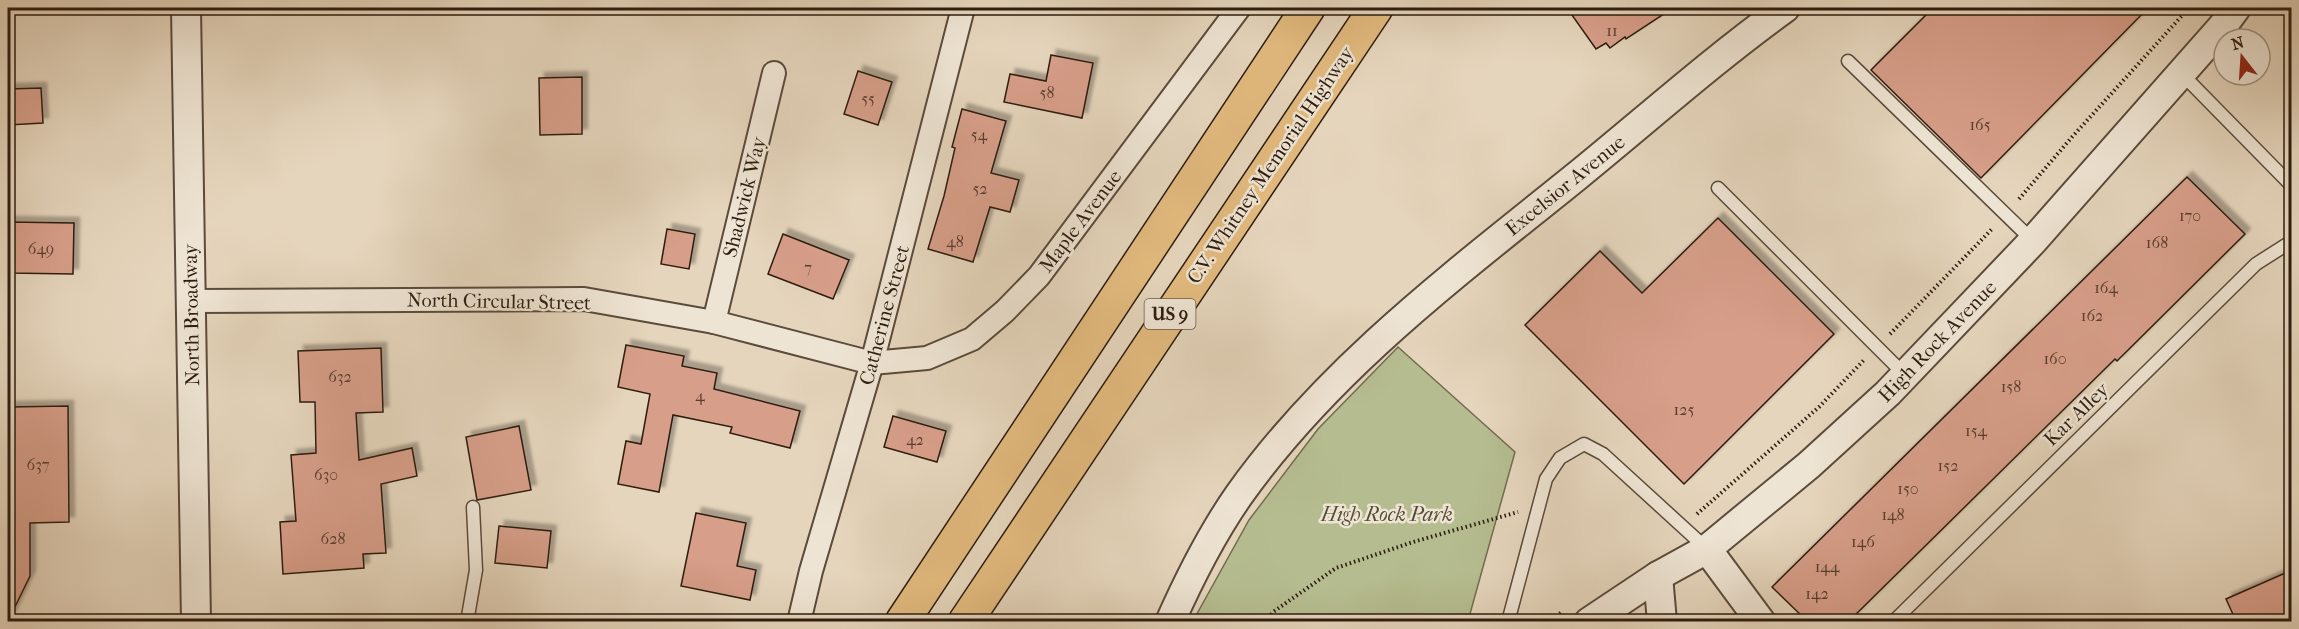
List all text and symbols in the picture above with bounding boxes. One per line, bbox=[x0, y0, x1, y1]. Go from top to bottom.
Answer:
house number: 11 bbox=[1606, 21, 1618, 40]
north arrow bbox=[2212, 27, 2272, 87]
text: N bbox=[2229, 32, 2247, 54]
street label: C.V. Whitney Memorial Highway bbox=[1182, 41, 1359, 288]
house number: 58 bbox=[1040, 83, 1054, 102]
house number: 55 bbox=[861, 89, 875, 108]
house number: 165 bbox=[1969, 115, 1991, 134]
house number: 54 bbox=[971, 125, 988, 144]
street label: Excelsior Avenue bbox=[1501, 130, 1630, 241]
street label: Shadwick Way bbox=[718, 133, 771, 260]
street label: Maple Avenue bbox=[1034, 165, 1126, 277]
house number: 52 bbox=[972, 179, 988, 198]
house number: 170 bbox=[2179, 206, 2201, 225]
house number: 48 bbox=[946, 232, 964, 251]
house number: 168 bbox=[2146, 233, 2168, 252]
house number: 649 bbox=[28, 239, 54, 258]
street label: North Broadway bbox=[179, 243, 204, 386]
street label: Catherine Street bbox=[855, 243, 914, 388]
house number: 7 bbox=[804, 258, 812, 277]
street label: High Rock Avenue bbox=[1873, 276, 2001, 407]
house number: 164 bbox=[2094, 278, 2118, 297]
street label: North Circular Street bbox=[407, 288, 591, 315]
road number: US 9 bbox=[1144, 299, 1196, 329]
house number: 162 bbox=[2081, 306, 2103, 325]
house number: 160 bbox=[2043, 349, 2067, 368]
house number: 632 bbox=[328, 367, 352, 386]
house number: 158 bbox=[2001, 377, 2021, 396]
street label: Kar Alley bbox=[2039, 377, 2114, 451]
house number: 4 bbox=[695, 386, 705, 405]
house number: 125 bbox=[1674, 400, 1695, 419]
house number: 154 bbox=[1965, 421, 1988, 440]
house number: 42 bbox=[906, 430, 924, 449]
house number: 637 bbox=[27, 455, 50, 474]
house number: 152 bbox=[1938, 456, 1958, 475]
house number: 630 bbox=[314, 465, 338, 484]
house number: 150 bbox=[1897, 479, 1919, 498]
park label: High Rock Park bbox=[1320, 503, 1453, 526]
house number: 148 bbox=[1881, 505, 1905, 524]
house number: 628 bbox=[321, 529, 345, 548]
house number: 146 bbox=[1851, 532, 1875, 551]
house number: 144 bbox=[1815, 557, 1840, 576]
house number: 142 bbox=[1805, 584, 1829, 603]

